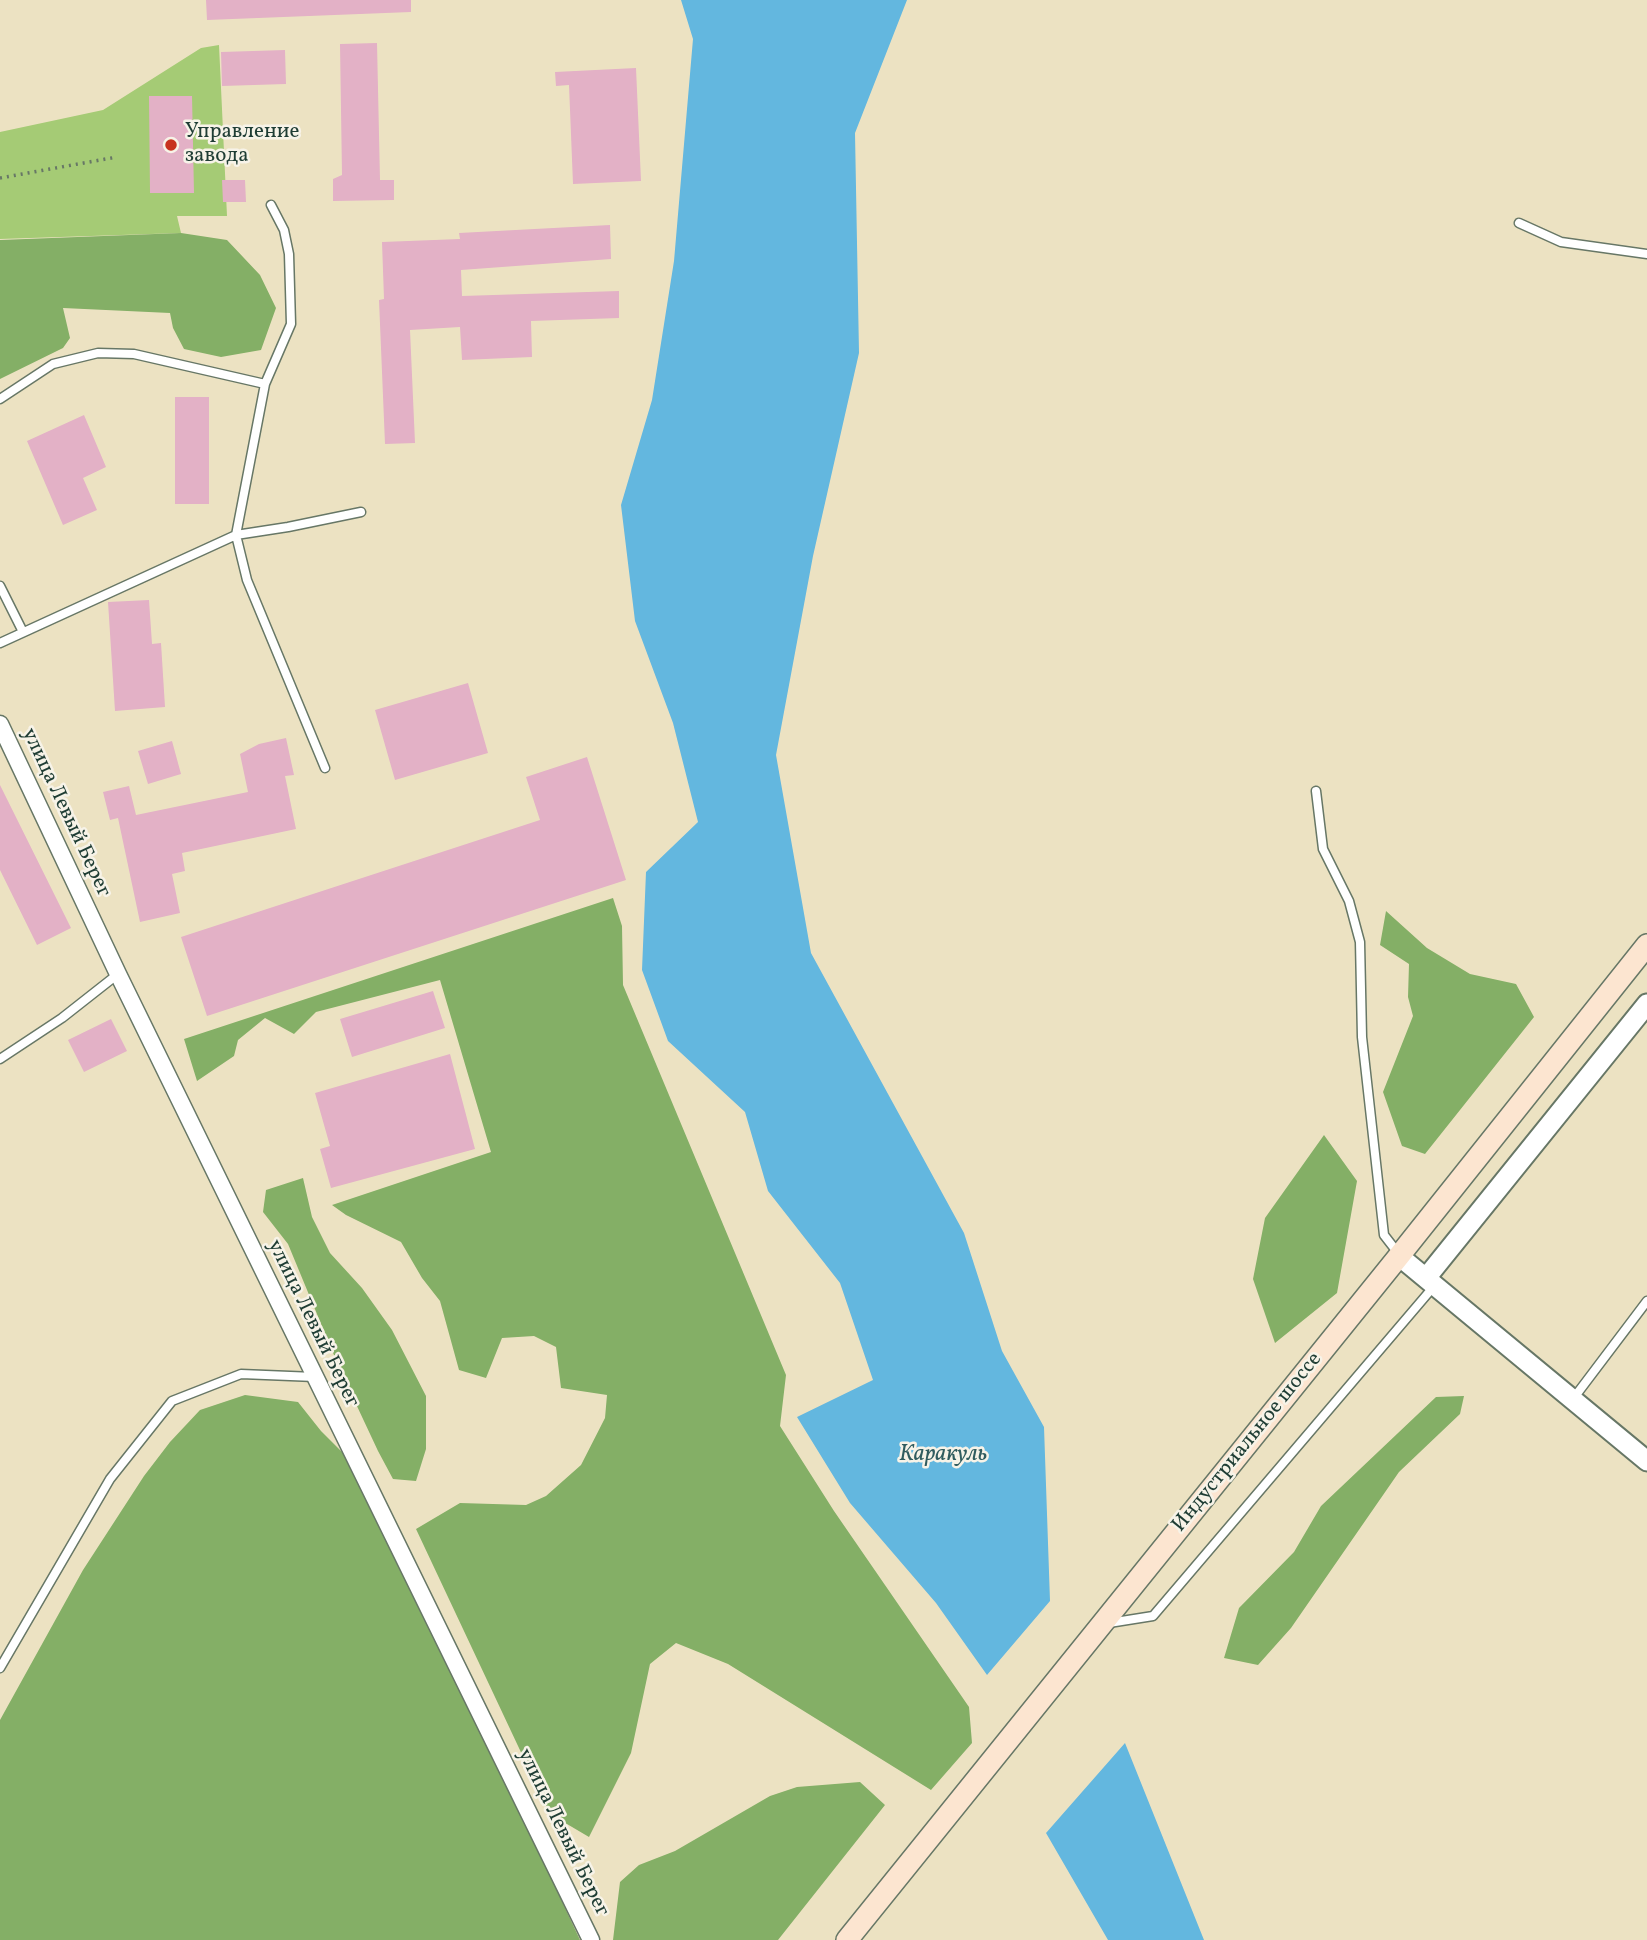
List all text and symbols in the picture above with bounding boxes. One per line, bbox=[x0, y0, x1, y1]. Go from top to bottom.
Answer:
place label: Управление завода bbox=[185, 120, 299, 170]
marker: Управление завода bbox=[163, 137, 179, 153]
street label: улица Левый Берег bbox=[15, 725, 115, 901]
street label: улица Левый Берег bbox=[260, 1236, 364, 1412]
street label: Индустриальное шоссе bbox=[1168, 1348, 1328, 1538]
water label: Каракуль bbox=[899, 1442, 987, 1470]
street label: улица Левый Берег bbox=[510, 1745, 614, 1921]

